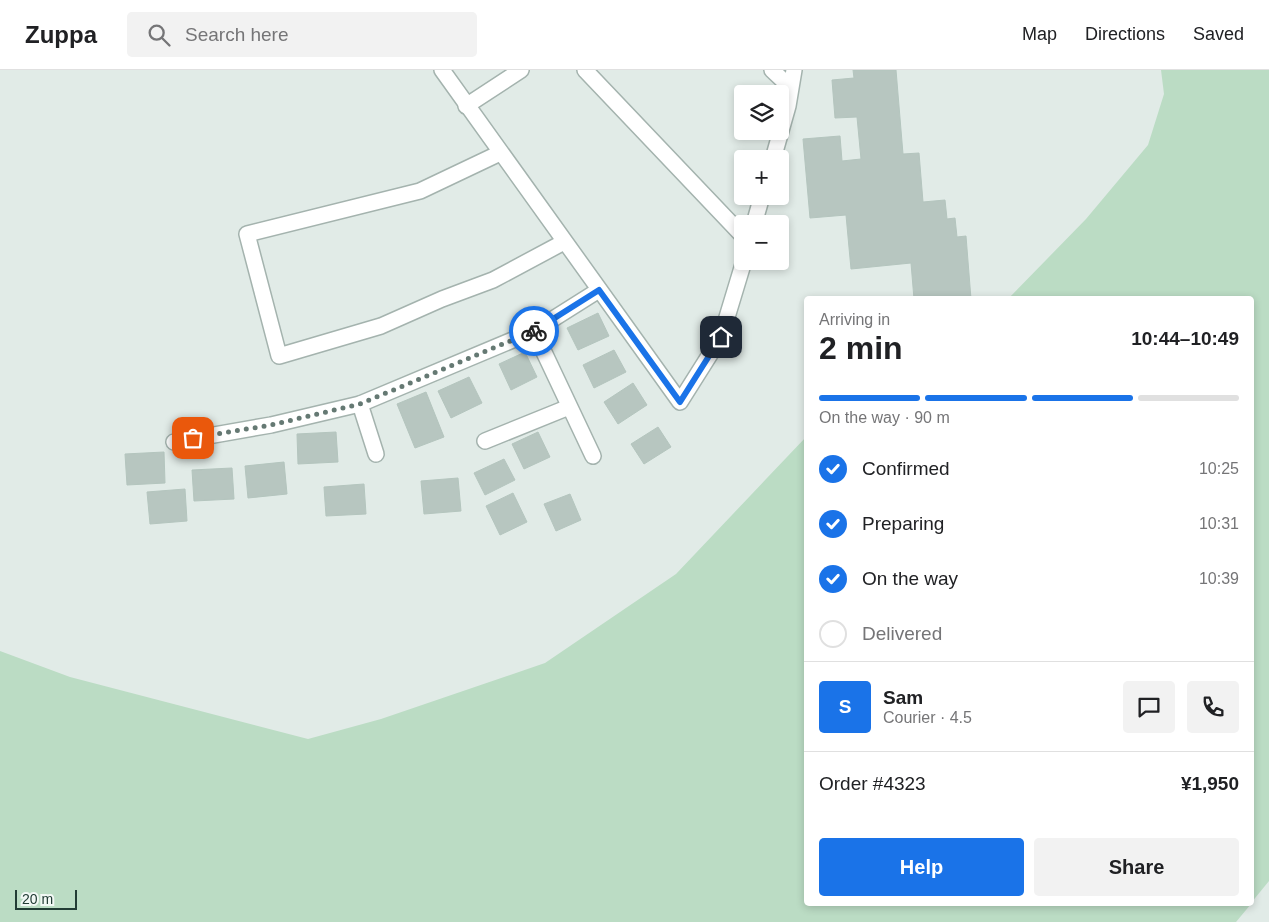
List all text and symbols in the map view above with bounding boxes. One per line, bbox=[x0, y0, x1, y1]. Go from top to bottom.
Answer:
search box bbox=[127, 12, 477, 57]
text: Zuppa bbox=[25, 21, 97, 48]
icon: search bbox=[145, 21, 173, 49]
text: Search here bbox=[185, 24, 289, 45]
text: Map bbox=[1022, 24, 1057, 44]
text: Directions bbox=[1085, 24, 1165, 44]
text: Saved bbox=[1193, 24, 1244, 44]
map controls bbox=[734, 85, 789, 270]
button: layers bbox=[734, 85, 789, 140]
button: + bbox=[734, 150, 789, 205]
button: − bbox=[734, 215, 789, 270]
courier bbox=[509, 306, 559, 356]
text: Arriving in bbox=[819, 311, 890, 328]
pin bbox=[700, 316, 742, 358]
icon: bike bbox=[520, 317, 548, 345]
icon: home bbox=[707, 323, 735, 351]
text: 10:44–10:49 bbox=[1131, 328, 1239, 349]
text: 2 min bbox=[819, 330, 903, 366]
text: On the way · 90 m bbox=[819, 409, 950, 426]
pin bbox=[172, 417, 214, 459]
icon: bag bbox=[179, 424, 207, 452]
icon: check bbox=[819, 455, 847, 483]
text: Confirmed bbox=[862, 458, 950, 479]
text: 10:25 bbox=[1199, 460, 1239, 477]
icon: check bbox=[819, 510, 847, 538]
text: Preparing bbox=[862, 513, 944, 534]
text: 10:31 bbox=[1199, 515, 1239, 532]
icon: check bbox=[819, 565, 847, 593]
text: On the way bbox=[862, 568, 958, 589]
text: 10:39 bbox=[1199, 570, 1239, 587]
text: Delivered bbox=[862, 623, 942, 644]
button: chat bbox=[1123, 681, 1175, 733]
button: phone bbox=[1187, 681, 1239, 733]
text: Sam bbox=[883, 687, 923, 708]
text: S bbox=[839, 696, 851, 717]
text: Courier · 4.5 bbox=[883, 709, 972, 726]
text: Order #4323 bbox=[819, 773, 926, 794]
text: ¥1,950 bbox=[1181, 773, 1239, 794]
button: Help bbox=[819, 838, 1024, 896]
button: Share bbox=[1034, 838, 1239, 896]
scale bar bbox=[15, 887, 78, 910]
text: 20 m bbox=[22, 891, 53, 907]

